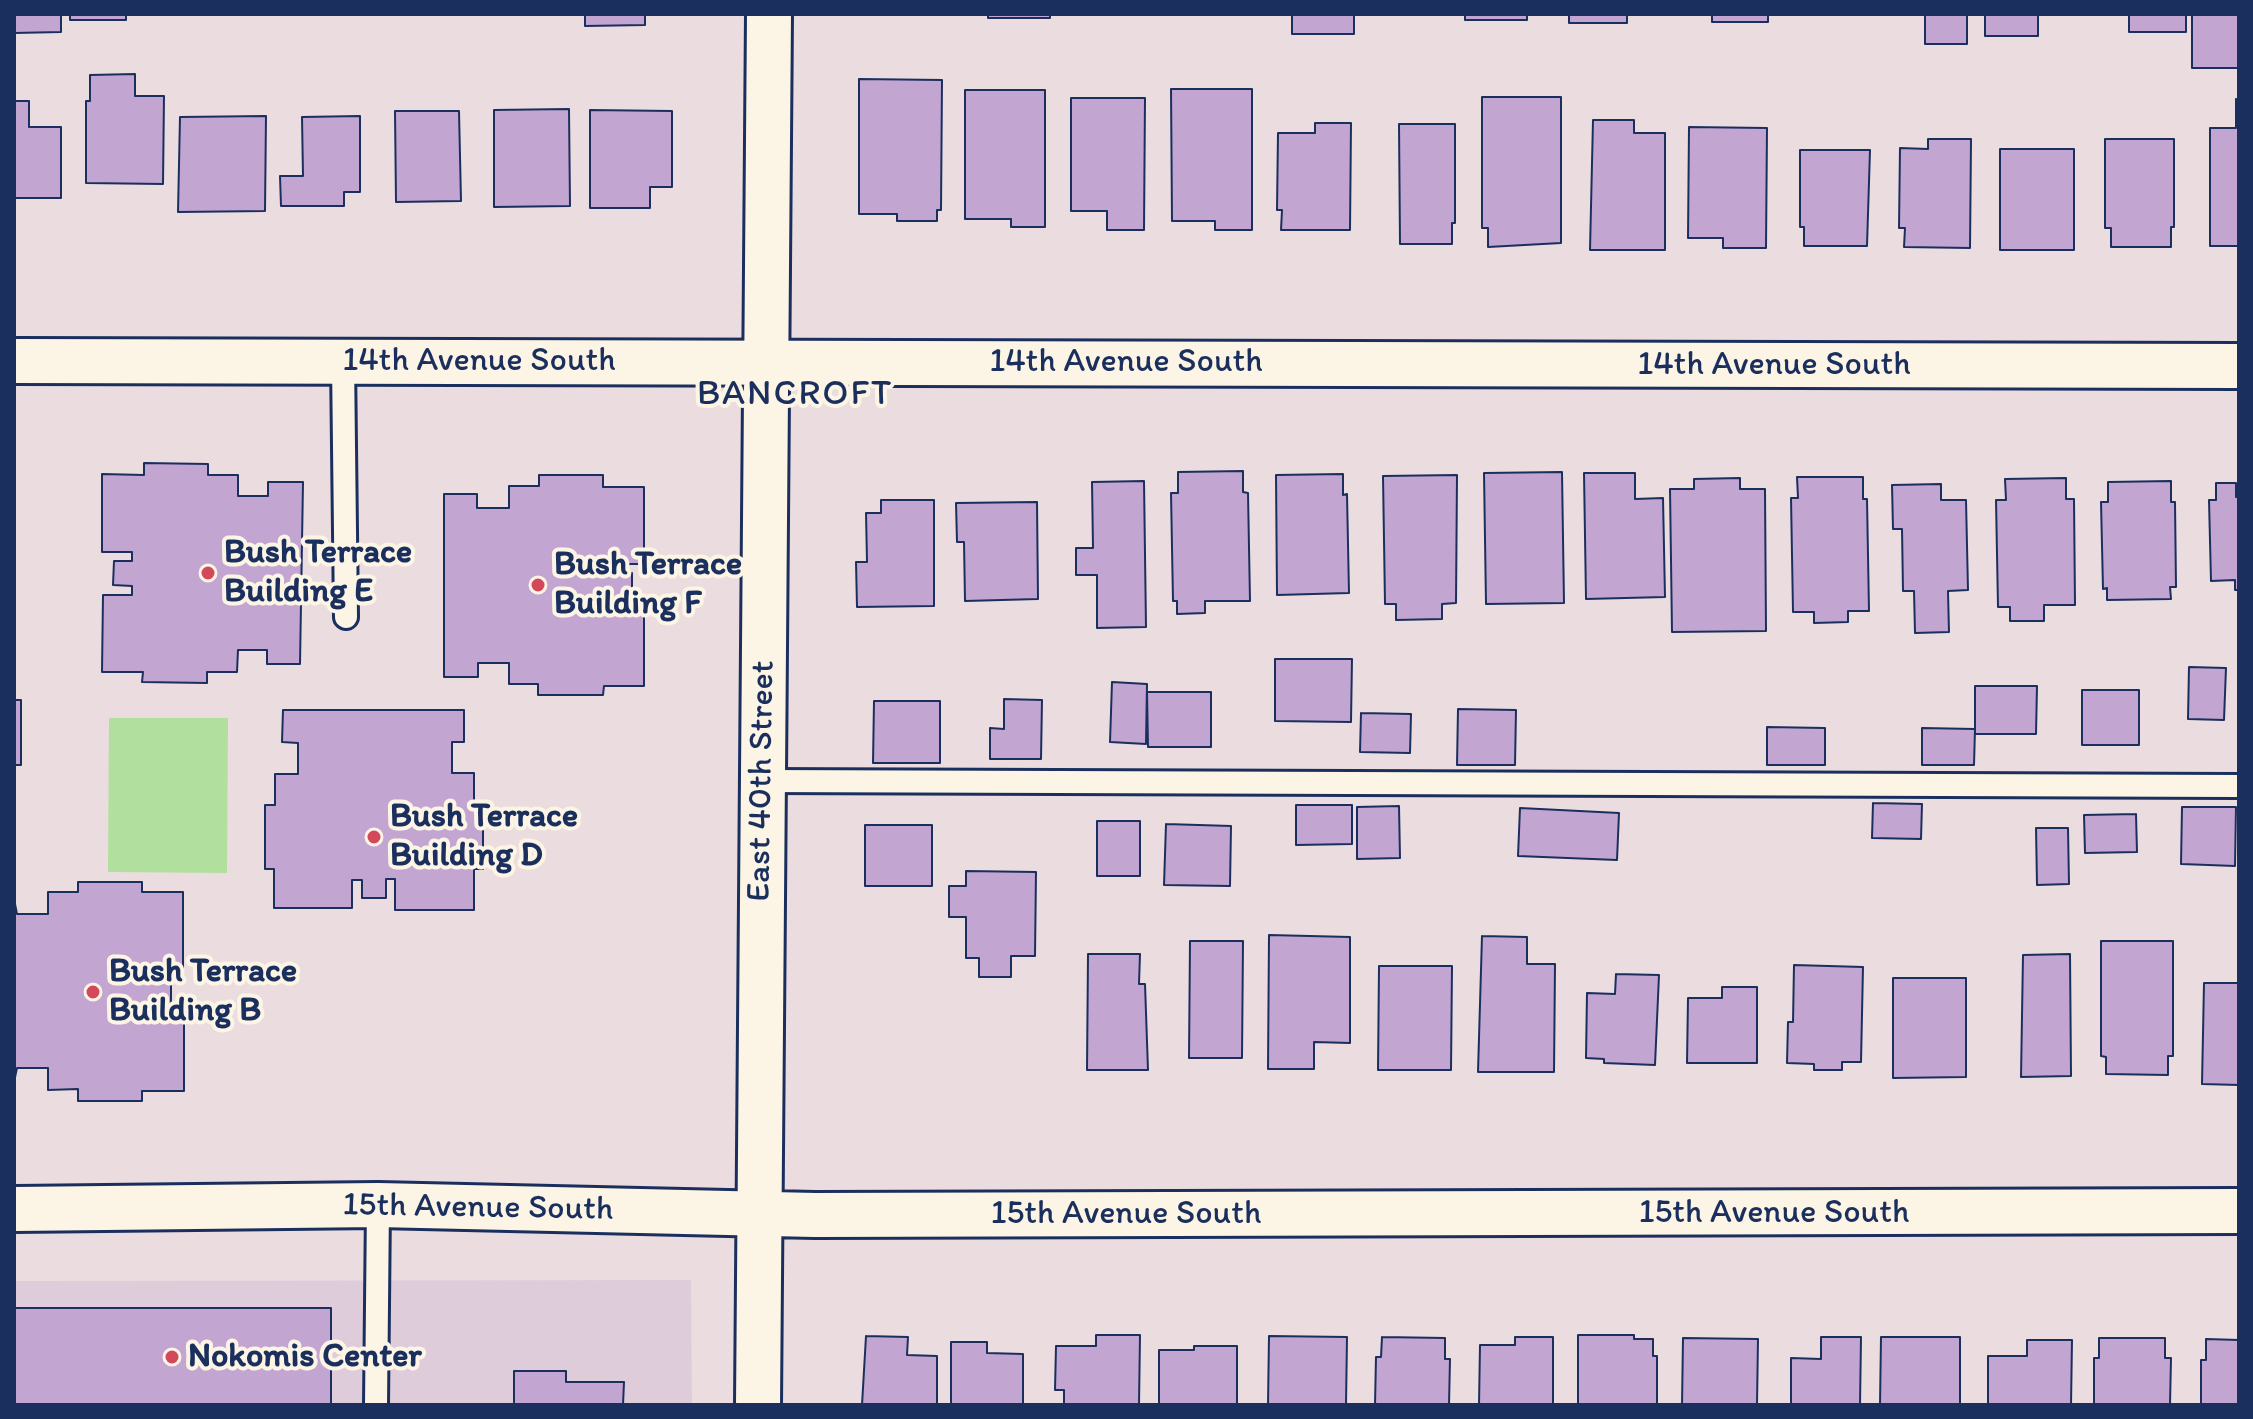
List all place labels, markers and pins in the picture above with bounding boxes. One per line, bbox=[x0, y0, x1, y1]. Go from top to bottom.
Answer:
place label: Bush Terrace Building E bbox=[224, 533, 412, 612]
place label: Bush Terrace Building F bbox=[554, 545, 742, 624]
marker: Bush Terrace Building E bbox=[199, 564, 217, 582]
marker: Bush Terrace Building F bbox=[529, 576, 547, 594]
place label: Bush Terrace Building D bbox=[390, 797, 578, 876]
marker: Bush Terrace Building D bbox=[365, 828, 383, 846]
place label: Bush Terrace Building B bbox=[109, 952, 297, 1032]
marker: Bush Terrace Building B bbox=[84, 983, 102, 1001]
place label: Nokomis Center bbox=[188, 1337, 422, 1377]
marker: Nokomis Center bbox=[163, 1348, 181, 1366]

